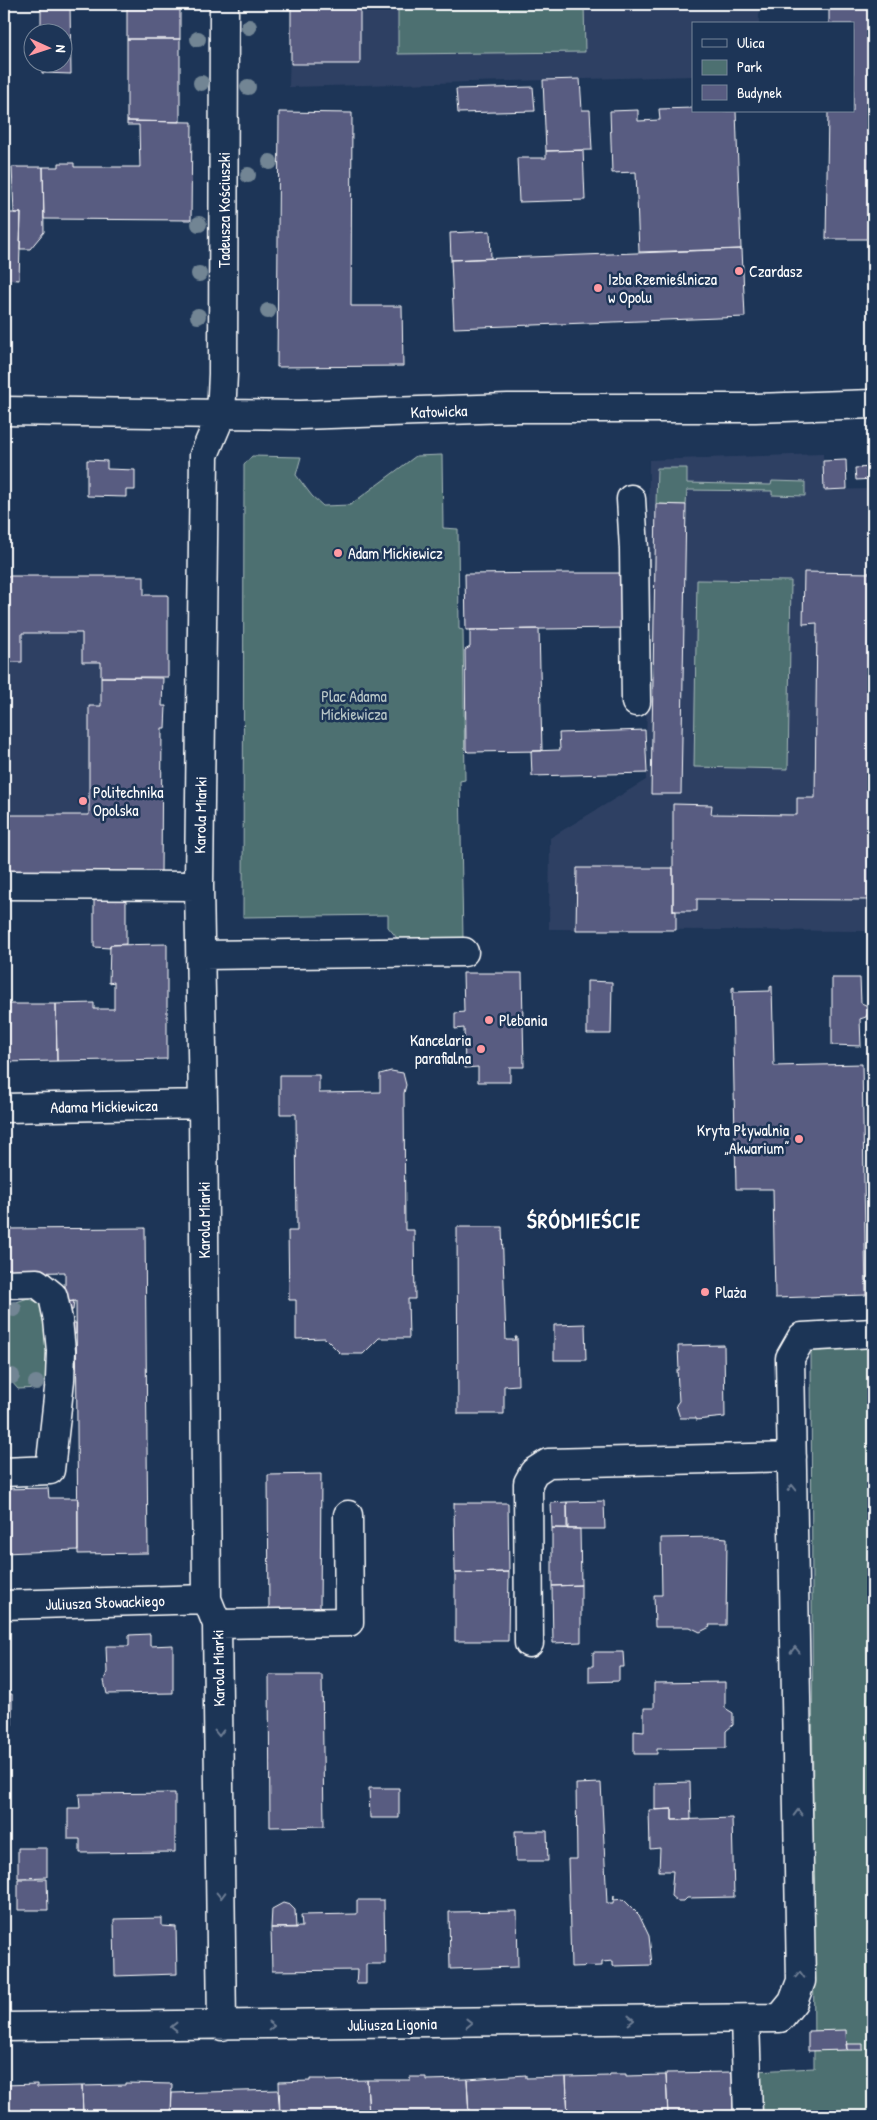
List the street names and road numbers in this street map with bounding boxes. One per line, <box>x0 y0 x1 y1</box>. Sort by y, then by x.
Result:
street label: Tadeusza Kościuszki <box>213 152 235 268</box>
street label: Katowicka <box>410 399 468 423</box>
street label: Karola Miarki <box>188 776 212 854</box>
street label: Adama Mickiewicza <box>50 1094 158 1118</box>
street label: Karola Miarki <box>193 1181 215 1259</box>
street label: Juliusza Słowackiego <box>45 1589 166 1615</box>
street label: Karola Miarki <box>206 1629 230 1707</box>
street label: Juliusza Ligonia <box>347 2012 437 2036</box>

